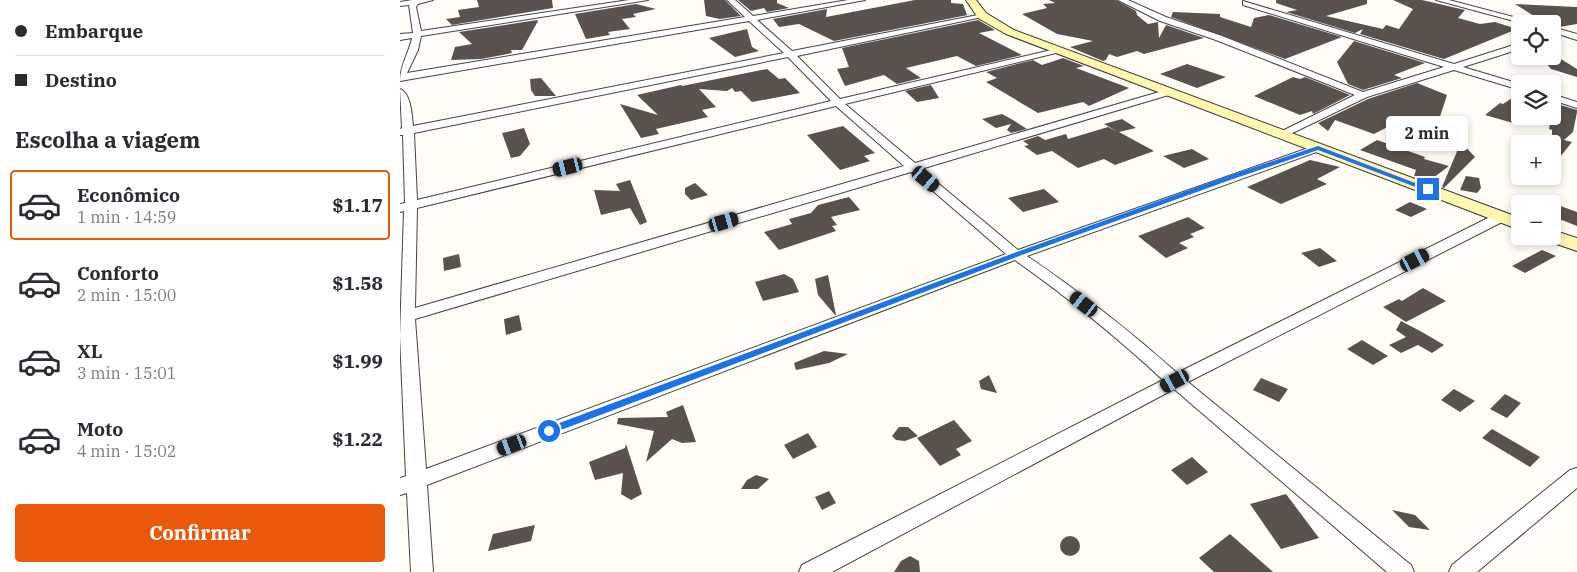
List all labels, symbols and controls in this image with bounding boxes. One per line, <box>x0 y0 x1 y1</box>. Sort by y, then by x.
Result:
map controls <box>1511 15 1561 245</box>
button: locate <box>1511 15 1561 65</box>
text: Embarque <box>45 19 143 43</box>
text: Destino <box>45 68 117 92</box>
button: layers <box>1511 75 1561 125</box>
callout: 2 min <box>1387 116 1469 152</box>
text: 2 min <box>1405 123 1449 143</box>
text: Escolha a viagem <box>15 125 200 154</box>
button: + <box>1511 135 1561 185</box>
car <box>551 156 584 178</box>
car <box>909 164 942 194</box>
route end <box>1417 178 1439 200</box>
icon: car <box>17 183 62 228</box>
text: Econômico <box>77 183 180 207</box>
text: $1.17 <box>332 193 383 217</box>
button: − <box>1511 195 1561 245</box>
text: 1 min · 14:59 <box>77 207 176 227</box>
car <box>707 211 740 233</box>
car <box>1398 247 1431 273</box>
icon: car <box>17 261 62 306</box>
text: Conforto <box>77 261 159 285</box>
text: $1.58 <box>332 271 383 295</box>
text: 2 min · 15:00 <box>77 285 176 305</box>
car <box>1067 289 1100 319</box>
icon: car <box>17 339 62 384</box>
text: XL <box>77 339 103 363</box>
text: $1.99 <box>332 349 383 373</box>
text: 3 min · 15:01 <box>77 363 176 383</box>
car <box>1158 367 1191 395</box>
icon: car <box>17 417 62 462</box>
text: Moto <box>77 417 123 441</box>
route start <box>538 420 560 442</box>
text: $1.22 <box>332 427 383 451</box>
car <box>495 433 528 457</box>
text: 4 min · 15:02 <box>77 441 176 461</box>
button: Confirmar <box>15 504 385 562</box>

